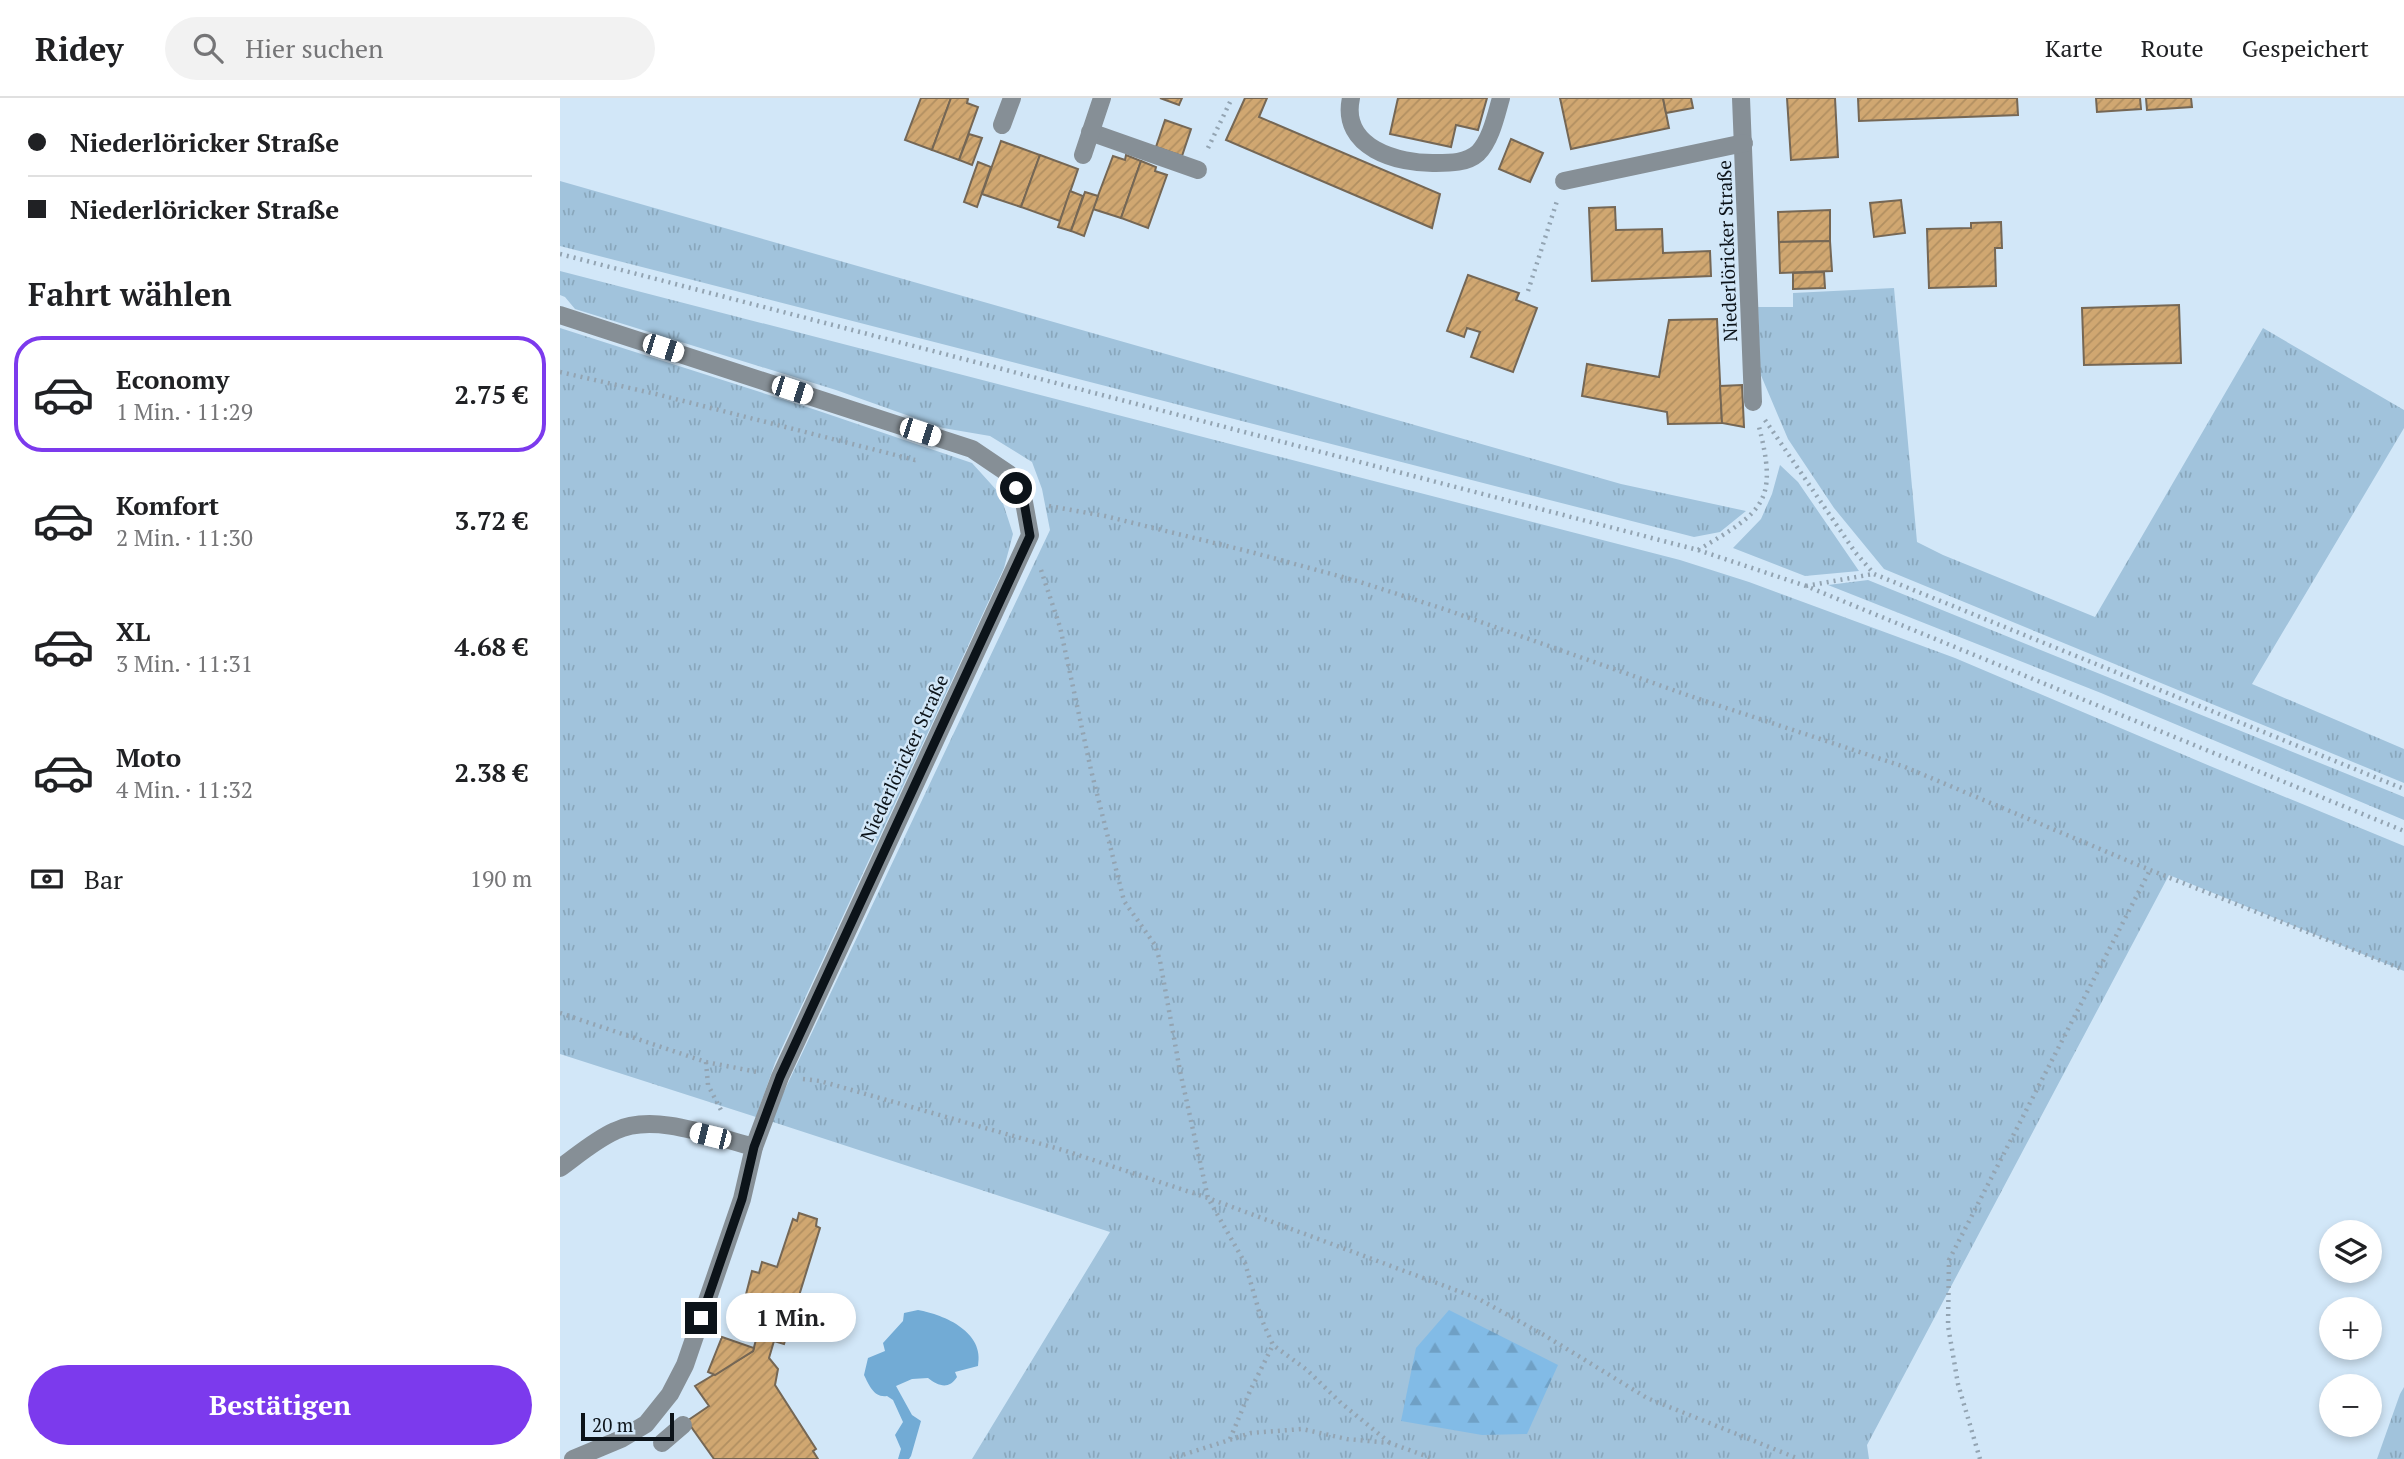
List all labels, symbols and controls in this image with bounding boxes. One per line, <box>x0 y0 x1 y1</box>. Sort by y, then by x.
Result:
search box <box>165 17 655 80</box>
text: Ridey <box>35 27 123 70</box>
icon: search <box>189 29 227 67</box>
text: Hier suchen <box>245 31 384 65</box>
text: Karte <box>2045 32 2103 64</box>
text: Route <box>2141 32 2204 64</box>
text: Gespeichert <box>2242 32 2369 64</box>
text: Niederlöricker Straße <box>70 125 339 159</box>
street label: Niederlöricker Straße <box>1711 160 1742 342</box>
text: Niederlöricker Straße <box>70 192 339 226</box>
text: Fahrt wählen <box>28 273 232 315</box>
car <box>640 332 687 364</box>
text: Economy <box>116 362 229 396</box>
icon: car <box>32 363 95 426</box>
car <box>769 374 816 406</box>
text: 2.75 € <box>455 377 528 411</box>
text: 1 Min. · 11:29 <box>116 396 253 427</box>
car <box>897 416 944 448</box>
route start <box>1000 472 1032 504</box>
text: Komfort <box>116 488 219 522</box>
icon: car <box>32 489 95 552</box>
text: 3.72 € <box>455 503 528 537</box>
text: 2 Min. · 11:30 <box>116 522 253 553</box>
text: XL <box>116 614 150 648</box>
icon: car <box>32 615 95 678</box>
text: 4.68 € <box>455 629 528 663</box>
text: 3 Min. · 11:31 <box>116 648 253 679</box>
street label: Niederlöricker Straße <box>854 670 953 845</box>
text: Moto <box>116 740 181 774</box>
icon: car <box>32 741 95 804</box>
text: 2.38 € <box>455 755 528 789</box>
text: 4 Min. · 11:32 <box>116 774 253 805</box>
icon: cash <box>28 860 66 898</box>
text: Bar <box>84 862 123 896</box>
text: 190 m <box>470 863 532 894</box>
car <box>688 1121 733 1151</box>
map controls <box>2319 1220 2382 1437</box>
button: layers <box>2319 1220 2382 1283</box>
callout: 1 Min. <box>726 1294 855 1342</box>
button: + <box>2319 1297 2382 1360</box>
route end <box>685 1302 717 1334</box>
text: 1 Min. <box>756 1302 826 1333</box>
button: Bestätigen <box>28 1365 532 1445</box>
button: − <box>2319 1374 2382 1437</box>
scale bar <box>581 1410 674 1442</box>
text: 20 m <box>592 1412 633 1437</box>

